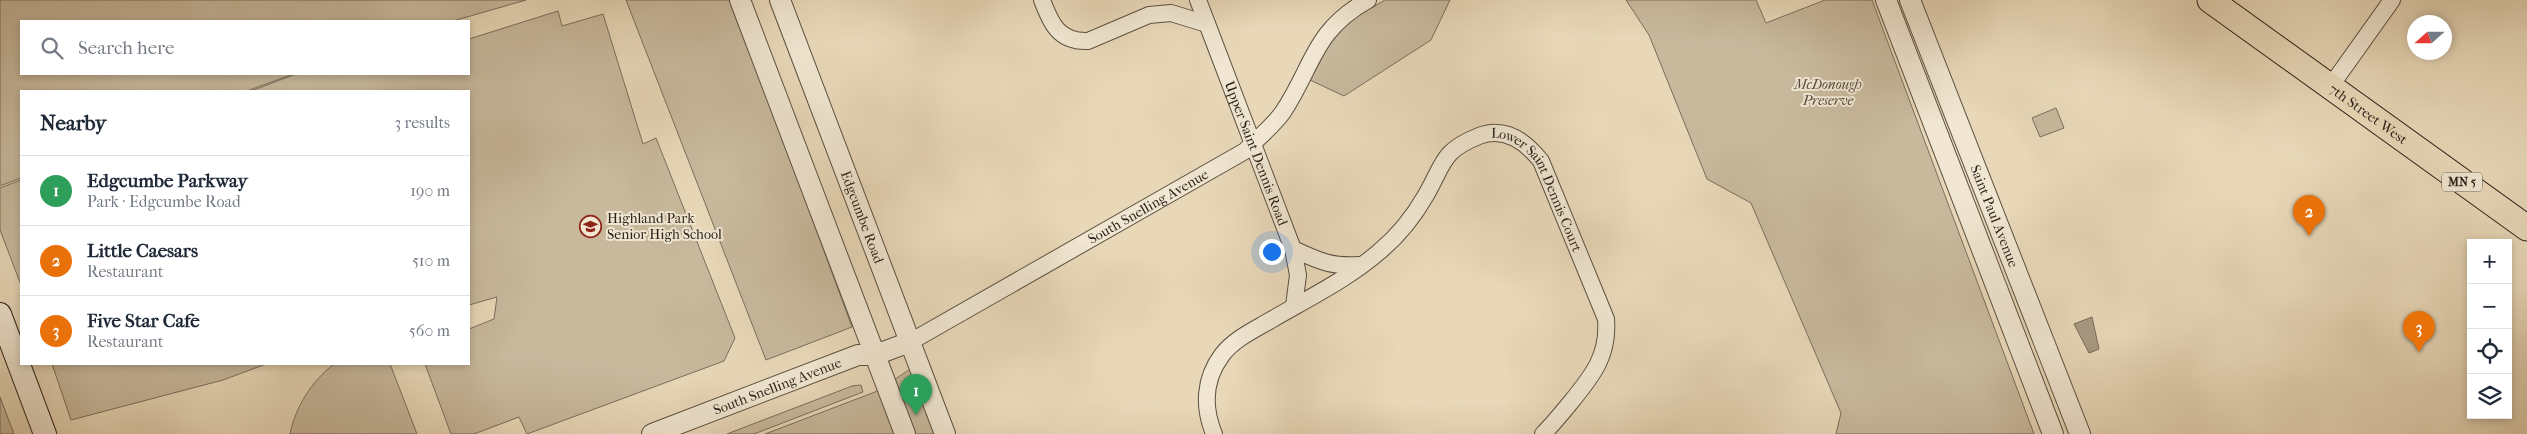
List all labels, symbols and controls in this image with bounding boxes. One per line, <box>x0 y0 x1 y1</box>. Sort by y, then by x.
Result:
north arrow <box>2407 15 2452 60</box>
search box <box>20 20 470 75</box>
icon: search <box>38 34 66 62</box>
text: Search here <box>78 37 174 59</box>
park label: McDonough Preserve <box>1793 76 1862 109</box>
street label: Upper Saint Dennis Road <box>1221 79 1292 228</box>
street label: 7th Street West <box>2326 80 2411 148</box>
text: Nearby <box>40 111 106 135</box>
text: 3 results <box>394 113 450 132</box>
street label: Lower Saint Dennis Court <box>1491 124 1586 254</box>
street label: Saint Paul Avenue <box>1967 162 2022 270</box>
street label: South Snelling Avenue <box>1085 165 1211 247</box>
street label: Edgcumbe Road <box>837 168 888 266</box>
text: Edgcumbe Parkway <box>87 170 248 192</box>
road number: MN 5 <box>2442 172 2482 192</box>
text: 1 <box>53 181 59 200</box>
text: 190 m <box>410 181 450 200</box>
text: Park · Edgcumbe Road <box>87 192 241 211</box>
pin: 2 <box>2293 195 2325 236</box>
place label: Highland Park Senior High School <box>607 210 722 243</box>
school or university icon: Highland Park Senior High School <box>579 214 603 238</box>
your location <box>1259 239 1285 265</box>
map controls <box>2467 239 2512 419</box>
button: + <box>2467 239 2512 284</box>
text: Little Caesars <box>87 240 198 262</box>
text: 2 <box>52 251 60 270</box>
text: 510 m <box>412 251 450 270</box>
text: Restaurant <box>87 262 163 281</box>
button: − <box>2467 284 2512 329</box>
text: Five Star Cafe <box>87 310 200 332</box>
pin: 3 <box>2403 311 2435 352</box>
text: 3 <box>53 321 59 340</box>
text: 560 m <box>409 321 450 340</box>
button: locate <box>2467 329 2512 374</box>
text: Restaurant <box>87 332 163 351</box>
street label: South Snelling Avenue <box>711 354 844 418</box>
pin: 1 <box>900 374 932 415</box>
button: layers <box>2467 374 2512 419</box>

